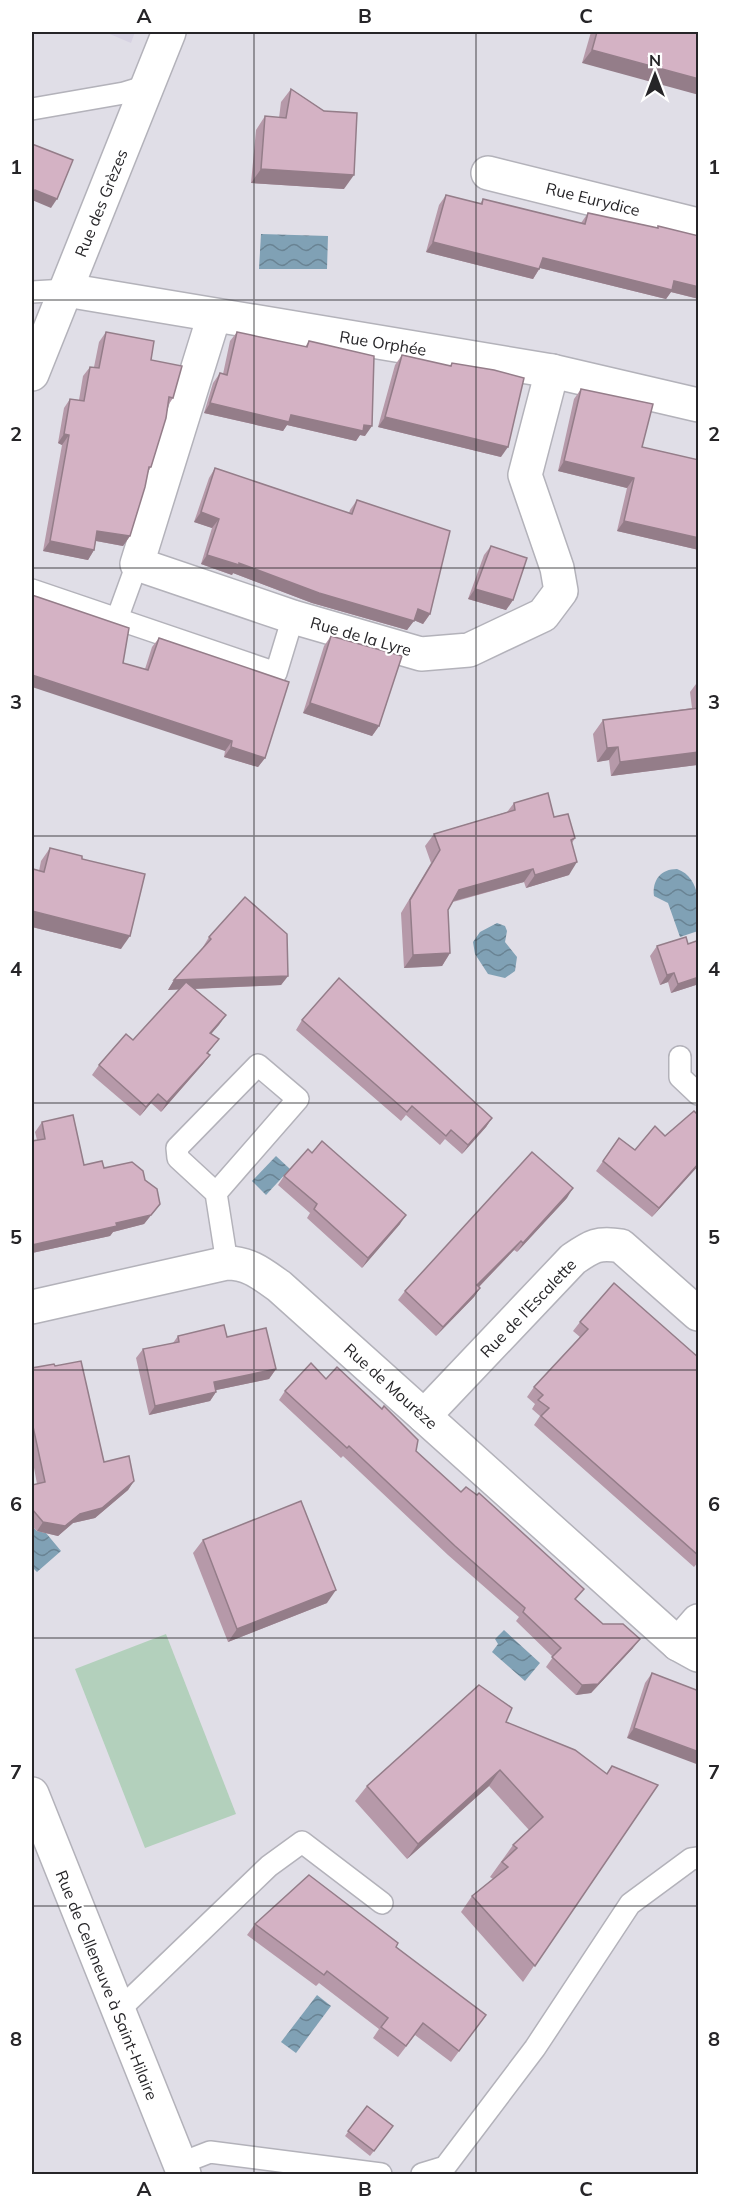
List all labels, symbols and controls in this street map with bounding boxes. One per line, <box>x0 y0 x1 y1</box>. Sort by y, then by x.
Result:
text: A <box>137 3 152 28</box>
text: B <box>358 3 372 28</box>
text: C <box>579 3 593 28</box>
north arrow <box>625 45 685 105</box>
text: N <box>649 50 661 70</box>
street label: Rue des Grèzes <box>70 146 132 260</box>
text: 1 <box>10 154 22 179</box>
text: 1 <box>708 154 720 179</box>
street label: Rue Eurydice <box>544 178 642 220</box>
street label: Rue Orphée <box>338 326 428 360</box>
text: 2 <box>10 421 22 446</box>
text: 2 <box>708 421 720 446</box>
street label: Rue de la Lyre <box>308 612 414 660</box>
text: 3 <box>10 689 22 714</box>
text: 3 <box>708 689 720 714</box>
text: 4 <box>10 956 22 981</box>
text: 4 <box>708 956 720 981</box>
text: 5 <box>10 1224 22 1249</box>
text: 5 <box>708 1224 720 1249</box>
street label: Rue de l'Escalette <box>476 1254 580 1362</box>
street label: Rue de Mourèze <box>340 1339 442 1433</box>
text: 6 <box>10 1491 22 1516</box>
text: 6 <box>708 1491 720 1516</box>
text: 7 <box>10 1759 22 1784</box>
text: 7 <box>708 1759 720 1784</box>
street label: Rue de Celleneuve à Saint-Hilaire <box>52 1867 162 2103</box>
text: 8 <box>10 2026 22 2051</box>
text: 8 <box>708 2026 720 2051</box>
text: A <box>137 2176 152 2201</box>
text: B <box>358 2176 372 2201</box>
text: C <box>579 2176 593 2201</box>

